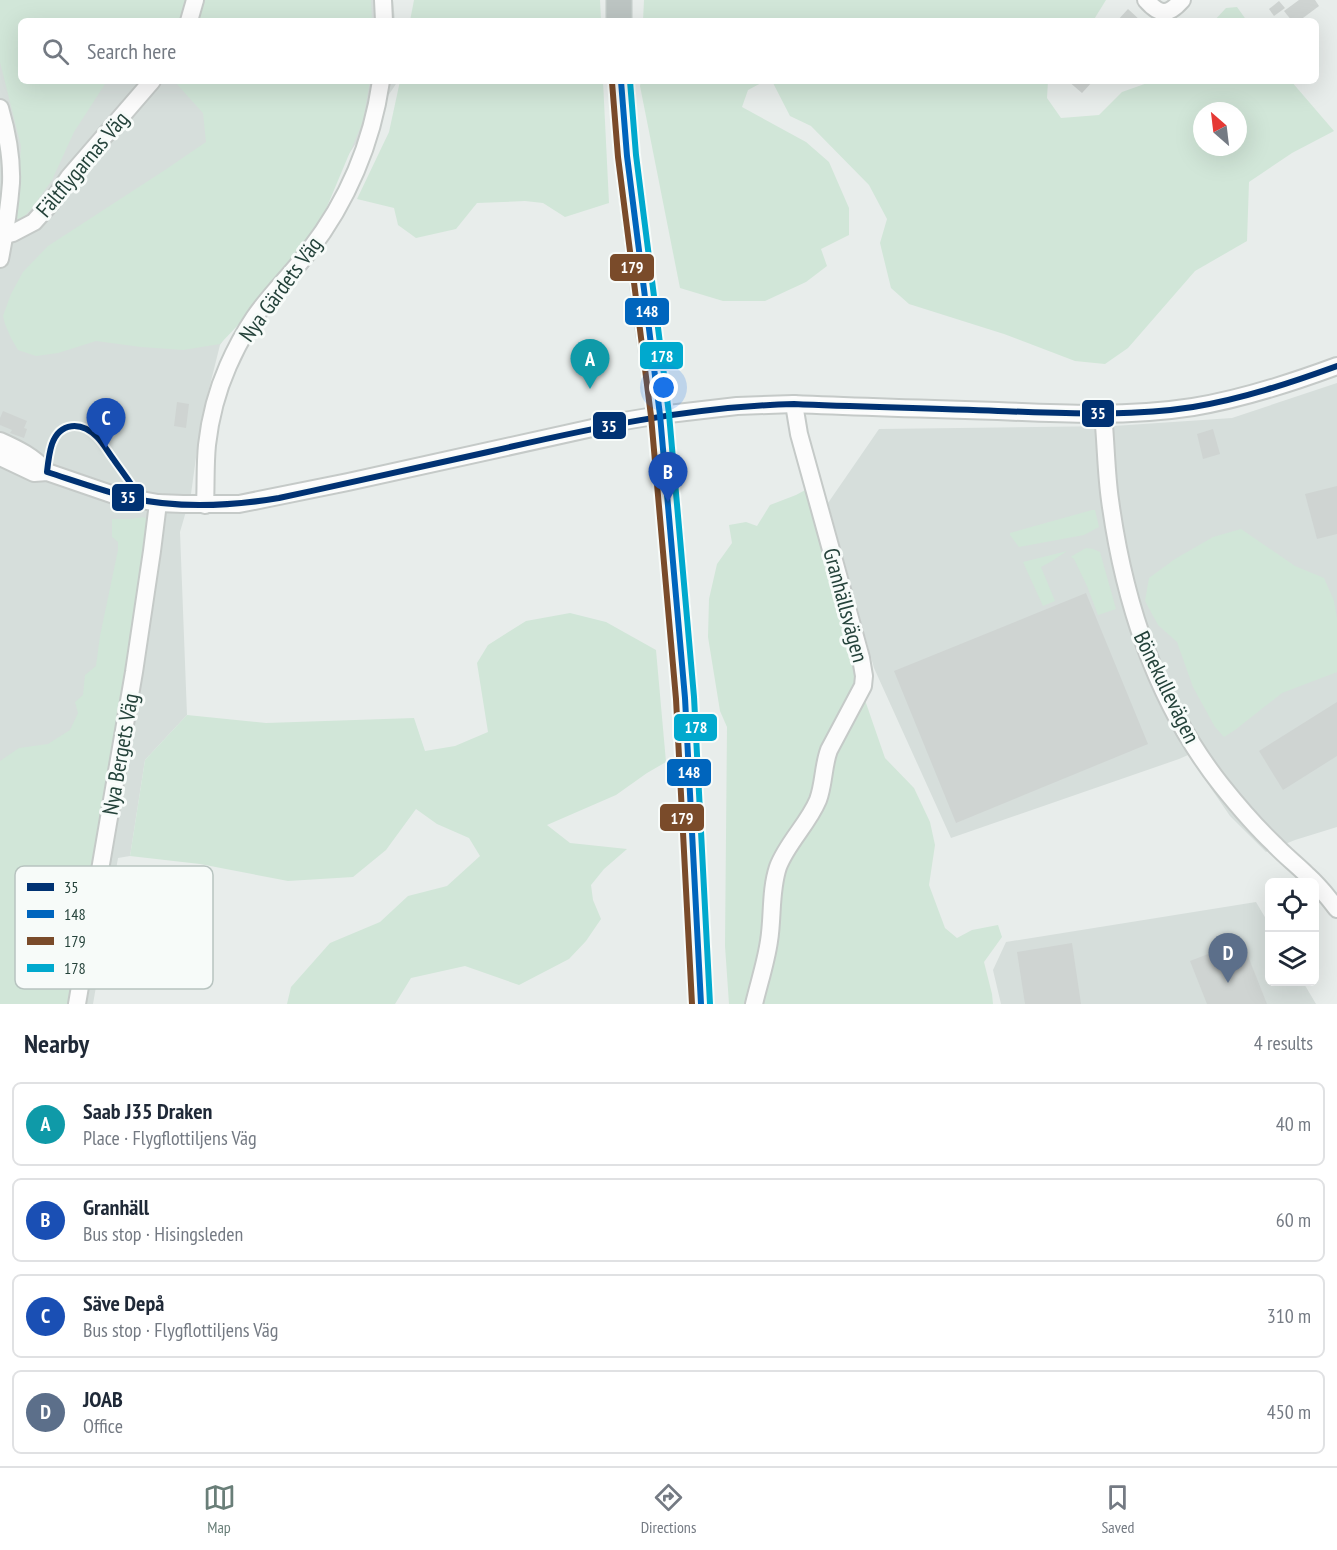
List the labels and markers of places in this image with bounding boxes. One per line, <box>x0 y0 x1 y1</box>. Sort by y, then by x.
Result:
pin: A <box>570 340 610 389</box>
pin: C <box>86 398 126 448</box>
pin: B <box>648 452 688 502</box>
pin: D <box>1208 934 1248 983</box>

